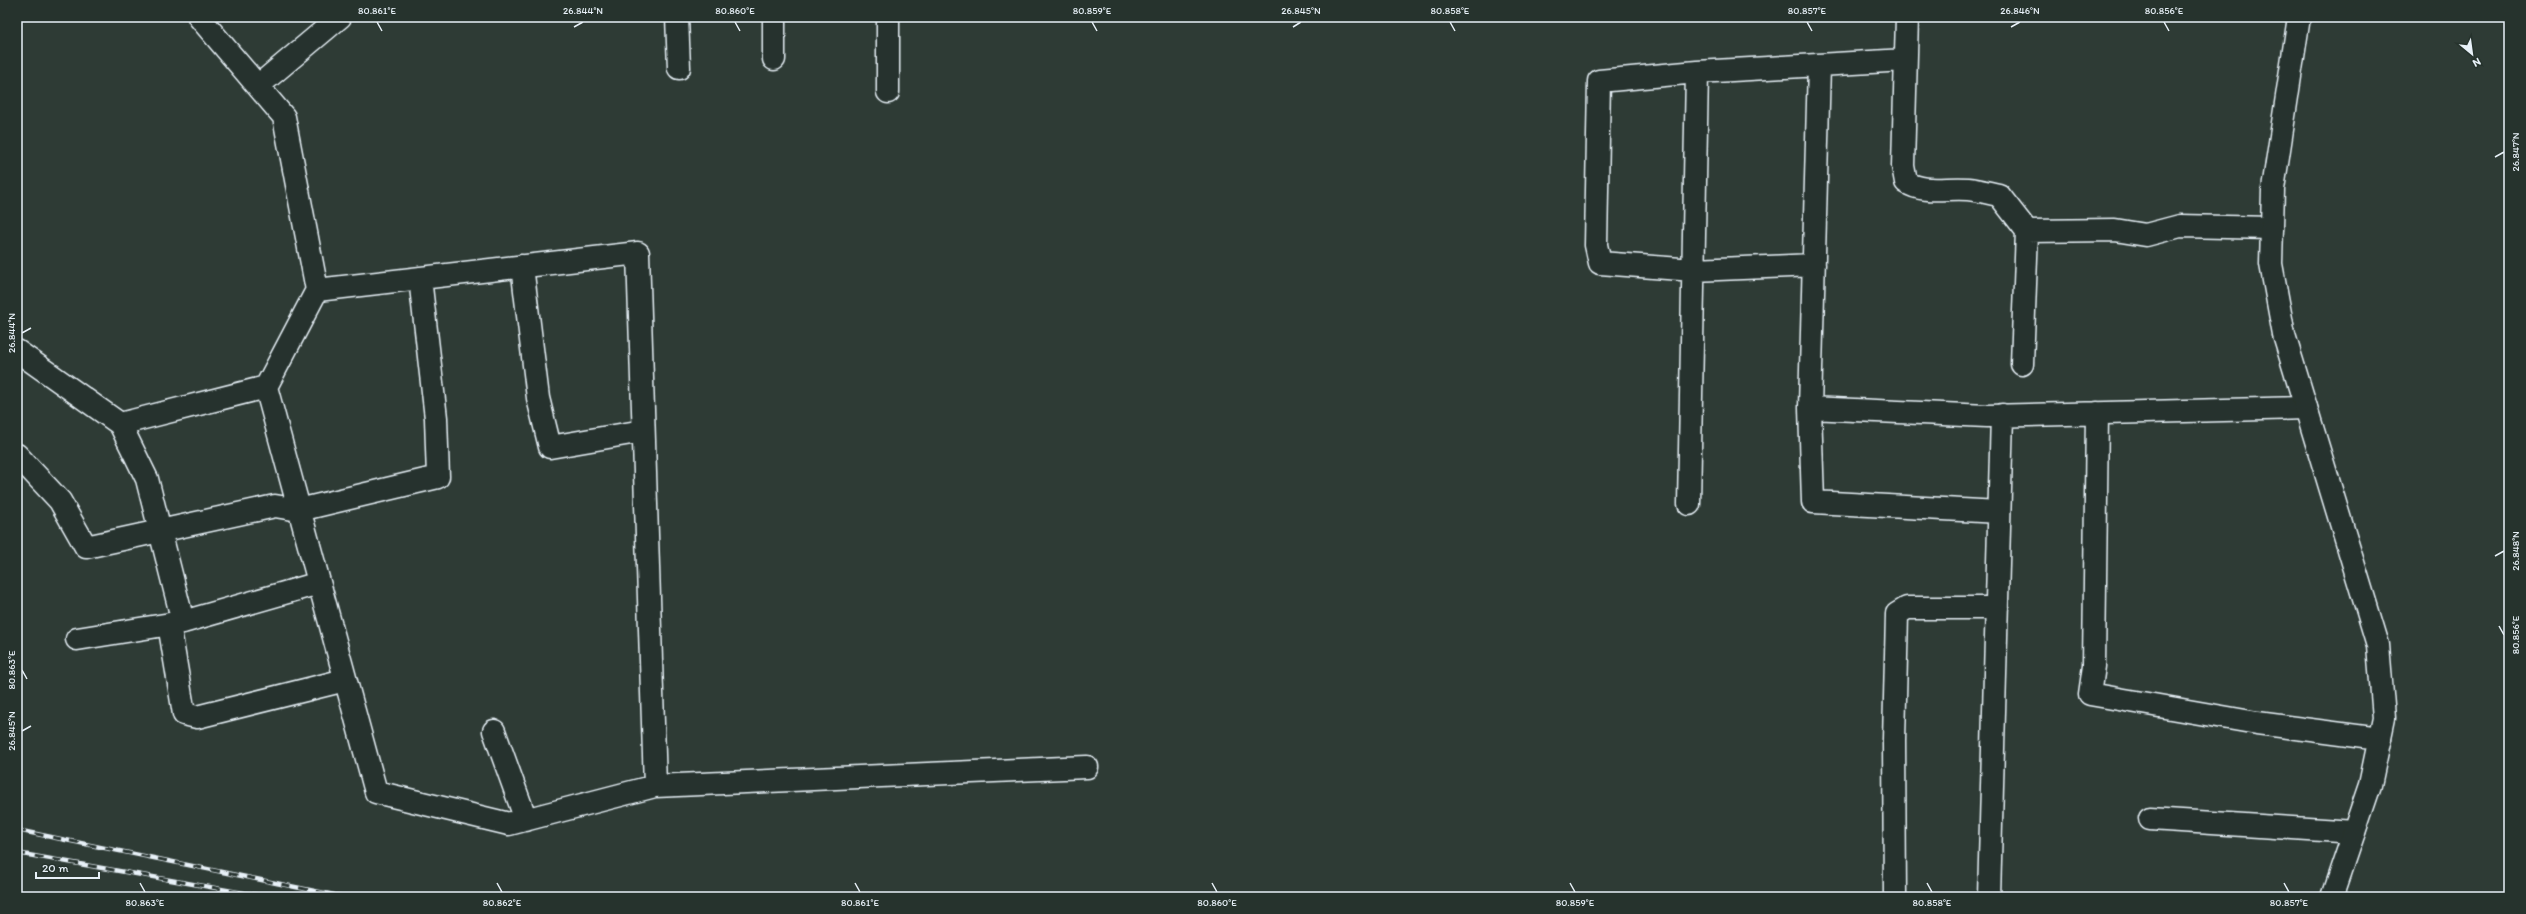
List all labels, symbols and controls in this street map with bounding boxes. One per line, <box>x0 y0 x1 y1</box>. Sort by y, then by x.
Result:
text: 80.861°E <box>358 4 396 17</box>
text: 26.844°N <box>563 4 603 17</box>
text: 80.860°E <box>715 4 755 17</box>
text: 80.859°E <box>1073 4 1112 17</box>
text: 26.845°N <box>1281 4 1321 17</box>
text: 80.858°E <box>1431 4 1470 17</box>
text: 80.857°E <box>1788 4 1827 17</box>
text: 26.846°N <box>2000 4 2040 17</box>
text: 80.856°E <box>2145 4 2184 17</box>
north arrow <box>2452 34 2492 74</box>
text: N <box>2470 55 2483 70</box>
text: 26.847°N <box>2509 132 2522 172</box>
text: 26.844°N <box>5 313 18 353</box>
text: 26.848°N <box>2509 531 2522 571</box>
text: 80.856°E <box>2509 615 2522 654</box>
text: 80.863°E <box>5 650 18 689</box>
text: 26.845°N <box>5 711 18 751</box>
scale bar <box>36 854 99 880</box>
text: 20 m <box>42 861 69 875</box>
text: 80.863°E <box>126 896 165 909</box>
text: 80.862°E <box>483 896 522 909</box>
text: 80.861°E <box>841 896 879 909</box>
text: 80.860°E <box>1197 896 1237 909</box>
text: 80.859°E <box>1556 896 1595 909</box>
text: 80.858°E <box>1913 896 1952 909</box>
text: 80.857°E <box>2270 896 2309 909</box>

